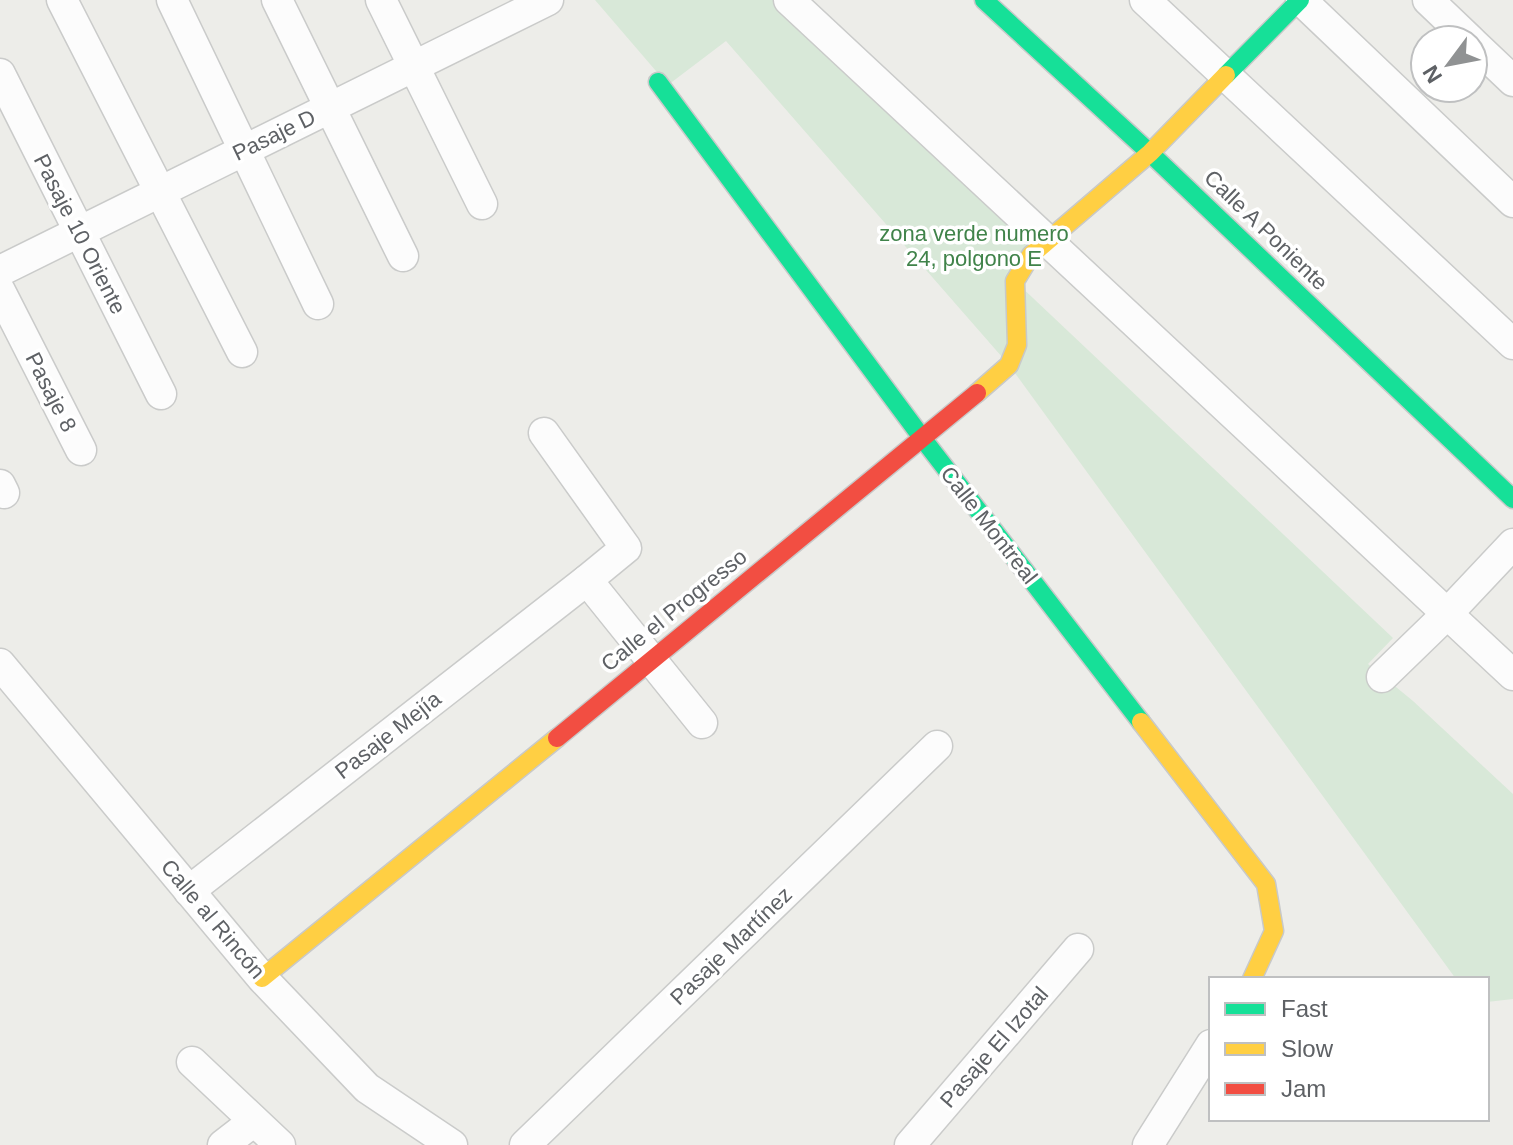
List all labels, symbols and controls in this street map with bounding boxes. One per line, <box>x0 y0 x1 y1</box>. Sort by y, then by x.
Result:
north arrow <box>1409 24 1489 104</box>
text: N <box>1418 61 1447 88</box>
street label: Pasaje D <box>228 104 320 166</box>
street label: Pasaje 10 Oriente <box>29 150 131 318</box>
street label: Calle A Poniente <box>1199 165 1333 295</box>
park label: zona verde numero 24, polgono E <box>879 221 1069 271</box>
street label: Pasaje 8 <box>20 348 82 436</box>
street label: Calle Montreal <box>935 461 1043 589</box>
street label: Calle el Progresso <box>596 544 752 676</box>
street label: Pasaje Mejía <box>330 686 446 784</box>
street label: Calle al Rincón <box>156 854 270 984</box>
street label: Pasaje Martínez <box>665 882 797 1010</box>
legend <box>1209 977 1489 1121</box>
street label: Pasaje El Izotal <box>935 982 1053 1112</box>
text: Fast <box>1281 995 1328 1022</box>
text: Slow <box>1281 1035 1334 1062</box>
text: Jam <box>1281 1075 1326 1102</box>

